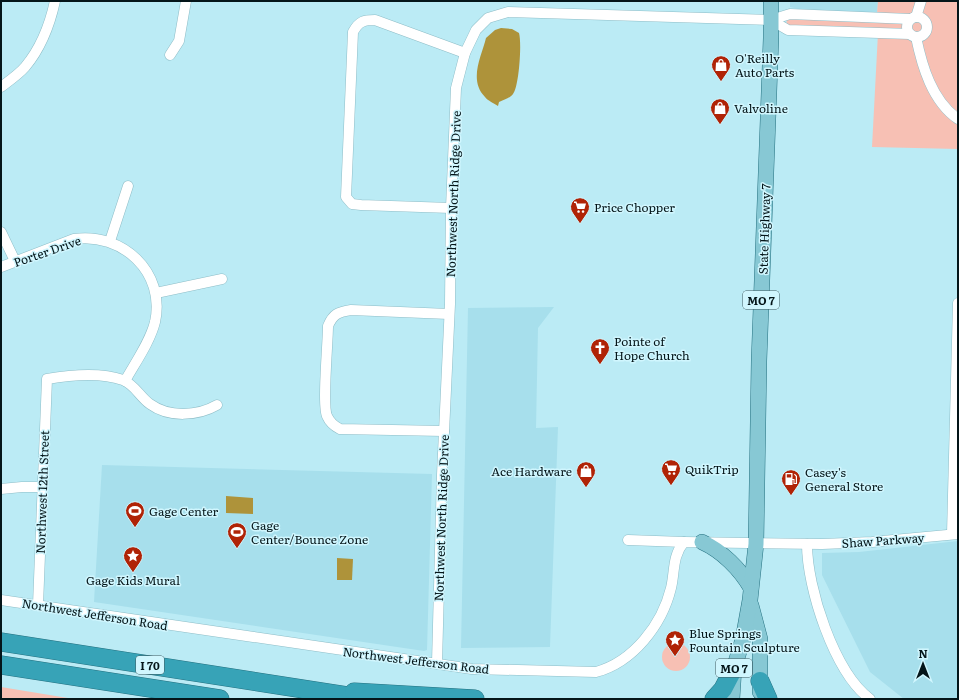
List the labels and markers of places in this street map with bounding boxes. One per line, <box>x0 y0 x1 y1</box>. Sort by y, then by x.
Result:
place label: O'Reilly Auto Parts <box>735 49 795 81</box>
shop icon: O'Reilly Auto Parts <box>710 54 732 82</box>
shop icon: Valvoline <box>709 97 731 125</box>
place label: Valvoline <box>734 99 788 117</box>
supermarket icon: Price Chopper <box>569 196 591 224</box>
place label: Price Chopper <box>594 198 675 216</box>
place label: Pointe of Hope Church <box>614 332 690 364</box>
church icon: Pointe of Hope Church <box>589 337 611 365</box>
supermarket icon: QuikTrip <box>660 458 682 486</box>
shop icon: Ace Hardware <box>575 460 597 488</box>
place label: QuikTrip <box>685 460 739 478</box>
place label: Ace Hardware <box>491 462 572 480</box>
place label: Casey's General Store <box>805 463 883 495</box>
fuel station icon: Casey's General Store <box>780 468 802 496</box>
sports icon: Gage Center <box>124 500 146 528</box>
place label: Gage Center <box>149 502 219 520</box>
place label: Gage Center/Bounce Zone <box>251 516 368 548</box>
sports icon: Gage Center/Bounce Zone <box>226 521 248 549</box>
place icon: Gage Kids Mural <box>122 545 144 573</box>
place label: Gage Kids Mural <box>86 571 180 589</box>
place label: Blue Springs Fountain Sculpture <box>689 624 800 656</box>
place icon: Blue Springs Fountain Sculpture <box>664 629 686 657</box>

